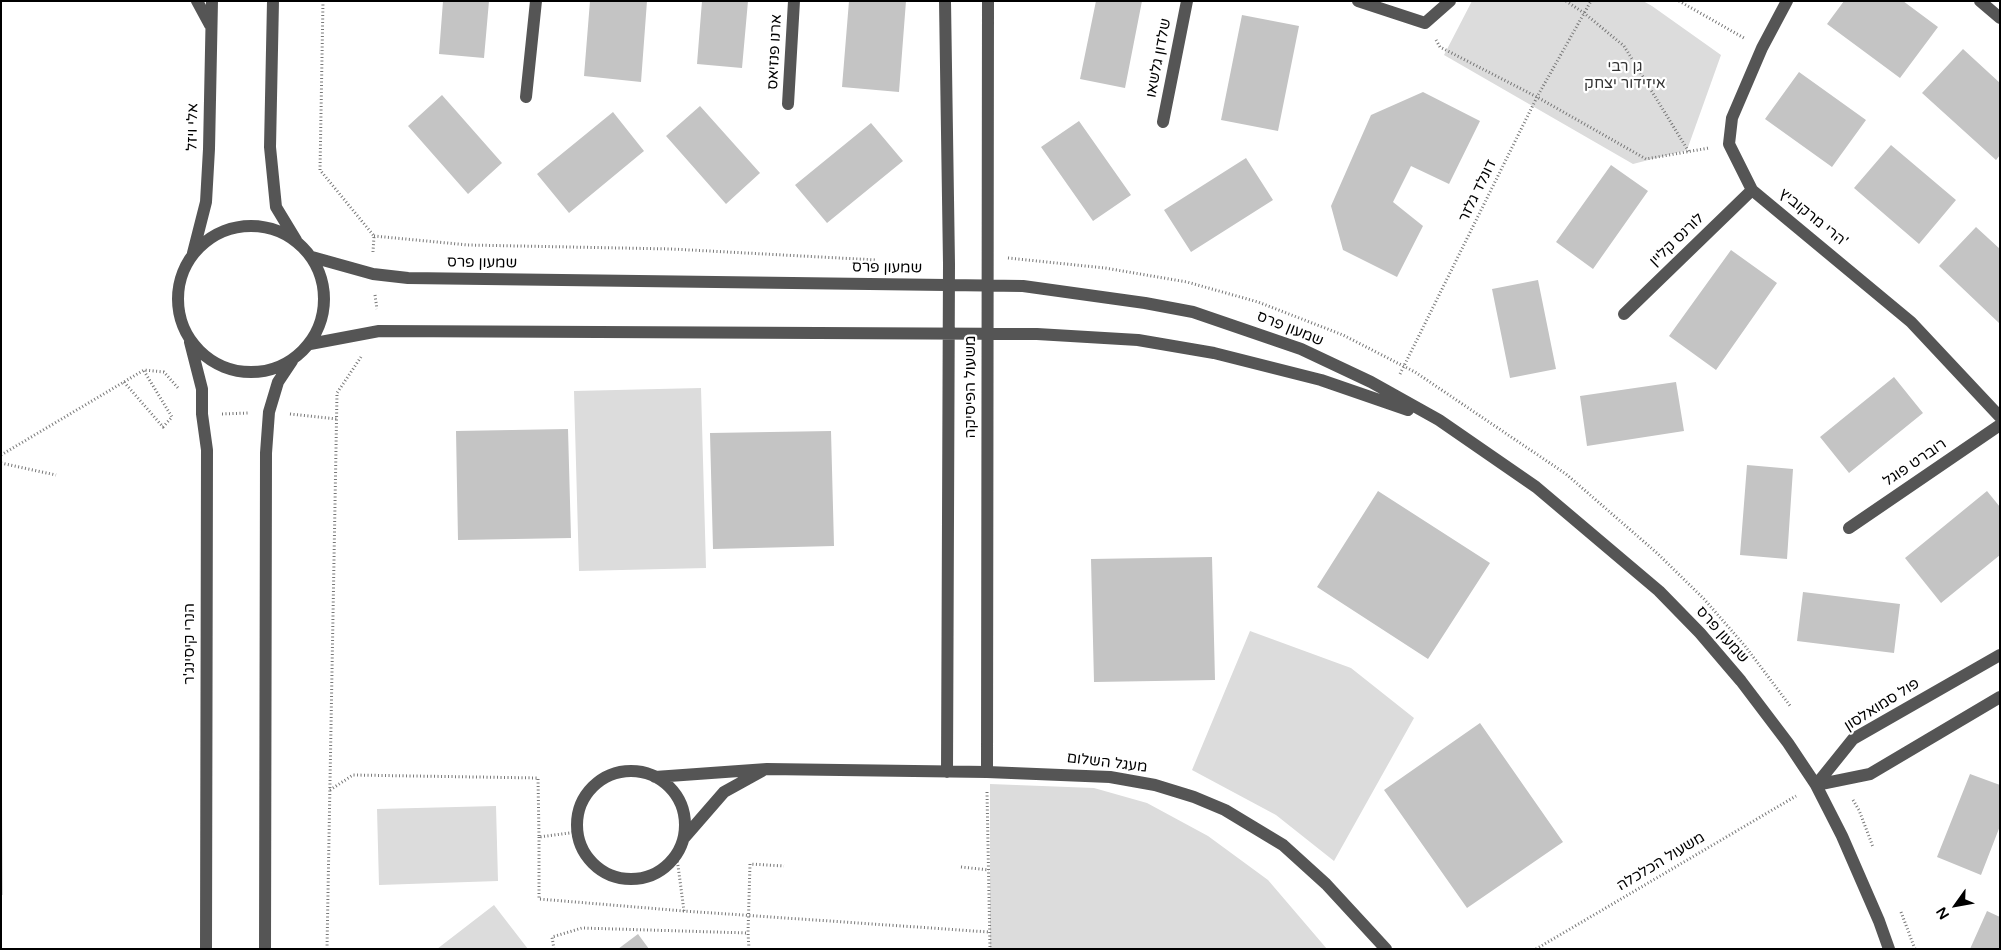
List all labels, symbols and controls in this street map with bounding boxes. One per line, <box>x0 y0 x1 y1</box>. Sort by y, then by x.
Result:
street label: ארנו פנזיאס <box>764 14 786 90</box>
street label: שלדון גלשאו <box>1143 17 1175 99</box>
park label: גן רבי איזידור יצחק <box>1584 58 1666 93</box>
street label: אלי ויזל <box>184 103 202 151</box>
street label: דונלד גלזר <box>1455 157 1501 225</box>
street label: הרי מרקוביץ' <box>1775 185 1851 251</box>
street label: לורנס קליין <box>1646 210 1708 270</box>
street label: שמעון פרס <box>447 253 517 273</box>
street label: שמעון פרס <box>852 258 922 278</box>
street label: שמעון פרס <box>1254 307 1326 351</box>
street label: משעול הפיסיקה <box>962 335 980 439</box>
street label: רוברט פוגל <box>1880 435 1950 491</box>
street label: הנרי קיסינג'ר <box>181 603 199 685</box>
street label: שמעון פרס <box>1692 603 1752 667</box>
street label: פול סמואלסון <box>1841 675 1923 735</box>
street label: מעגל השלום <box>1066 749 1148 777</box>
street label: משעול הכלכלה <box>1614 829 1708 895</box>
north arrow <box>1931 880 1981 930</box>
text: N <box>1933 904 1953 922</box>

